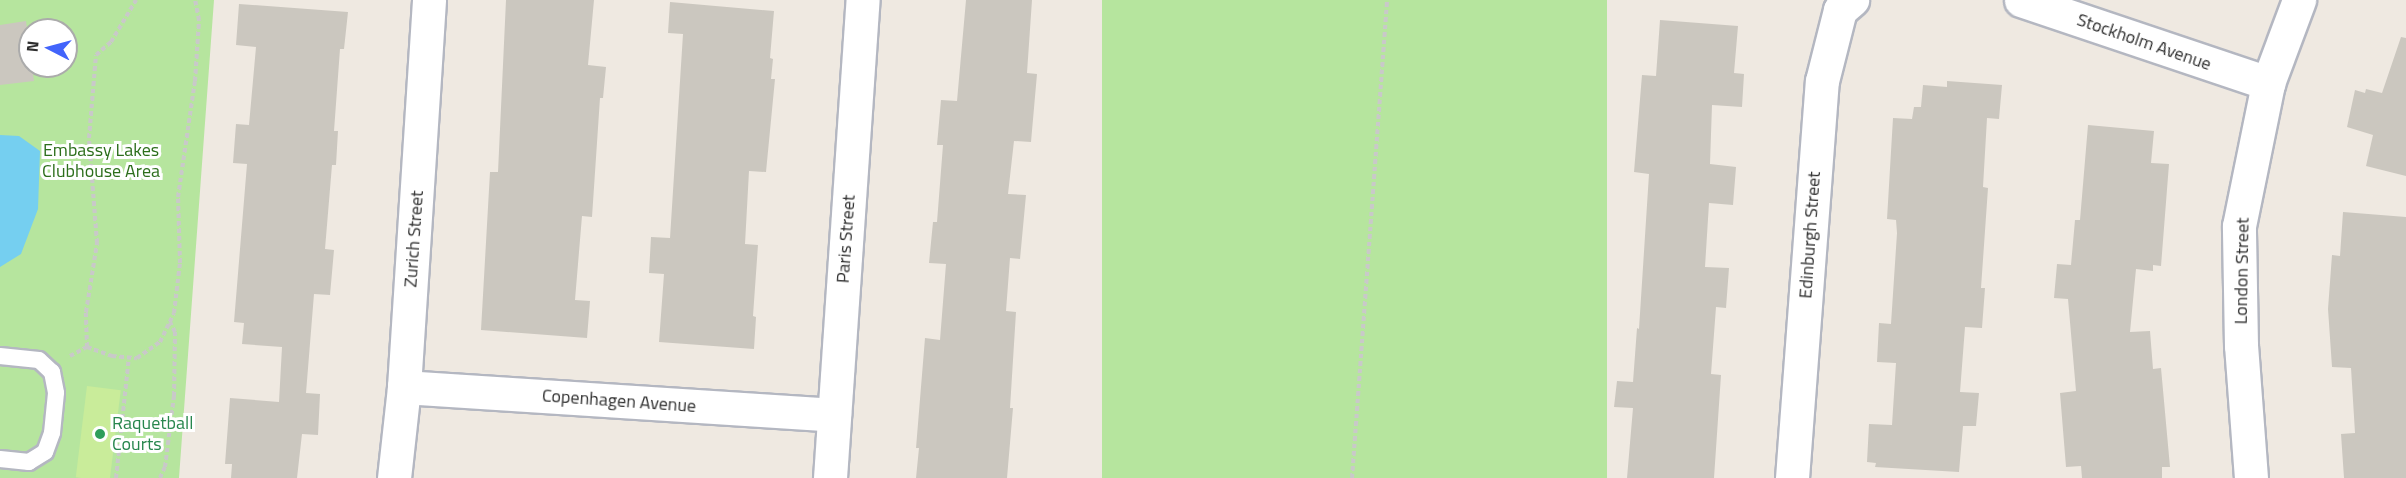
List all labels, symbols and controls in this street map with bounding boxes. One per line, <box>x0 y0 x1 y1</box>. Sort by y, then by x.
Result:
street label: Stockholm Avenue <box>2074 9 2214 75</box>
north arrow <box>18 18 78 78</box>
text: N <box>20 40 45 53</box>
park label: Embassy Lakes Clubhouse Area <box>42 140 160 182</box>
street label: Edinburgh Street <box>1795 171 1825 299</box>
street label: Zurich Street <box>400 190 428 288</box>
street label: Paris Street <box>832 194 860 284</box>
street label: London Street <box>2230 217 2254 325</box>
street label: Copenhagen Avenue <box>541 385 697 417</box>
place label: Raquetball Courts <box>112 413 193 456</box>
marker: Raquetball Courts <box>93 427 107 441</box>

